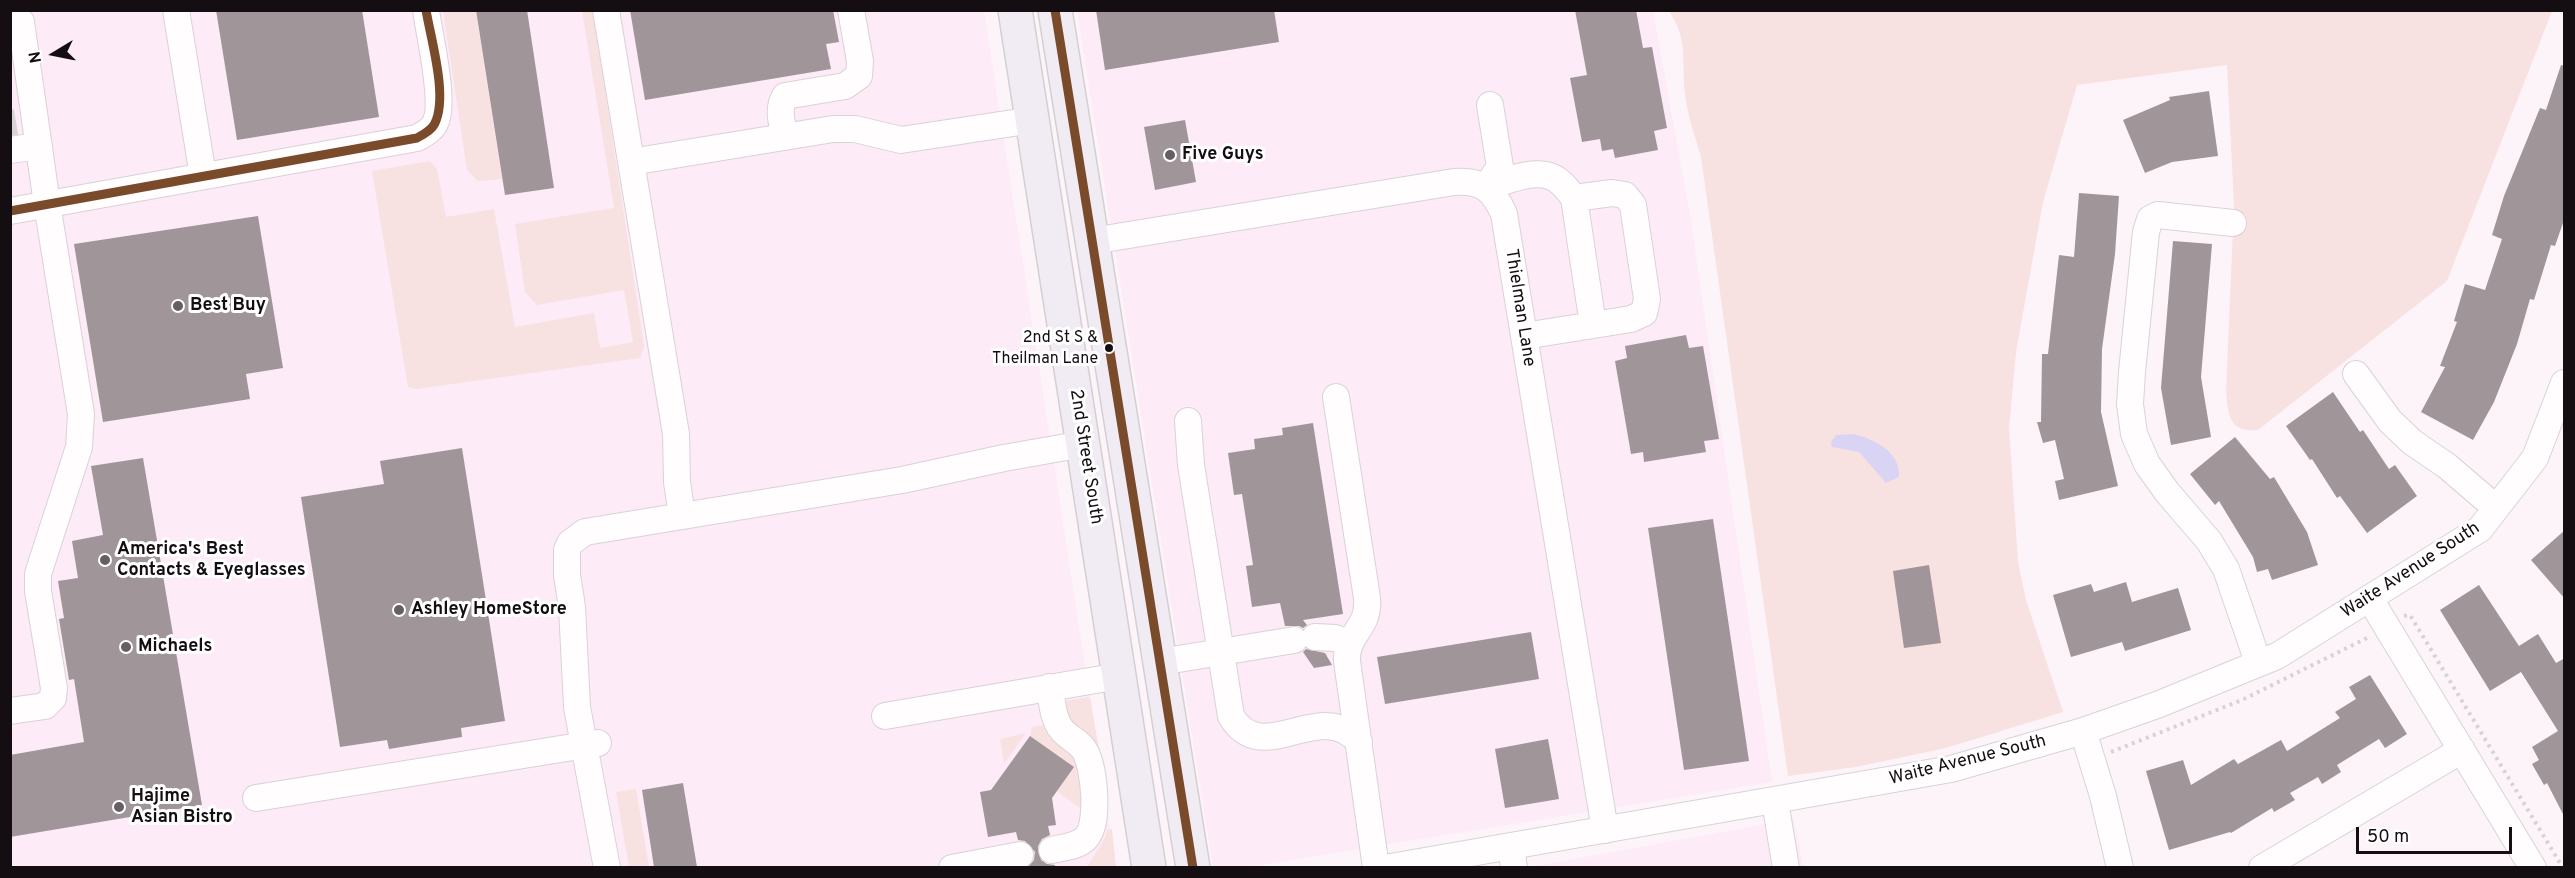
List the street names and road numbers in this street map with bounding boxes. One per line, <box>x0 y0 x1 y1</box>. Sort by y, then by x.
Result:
street label: Thielman Lane <box>1499 248 1539 368</box>
street label: 2nd Street South <box>1064 388 1106 526</box>
street label: Waite Avenue South <box>2338 518 2484 624</box>
street label: Waite Avenue South <box>1887 731 2049 791</box>

